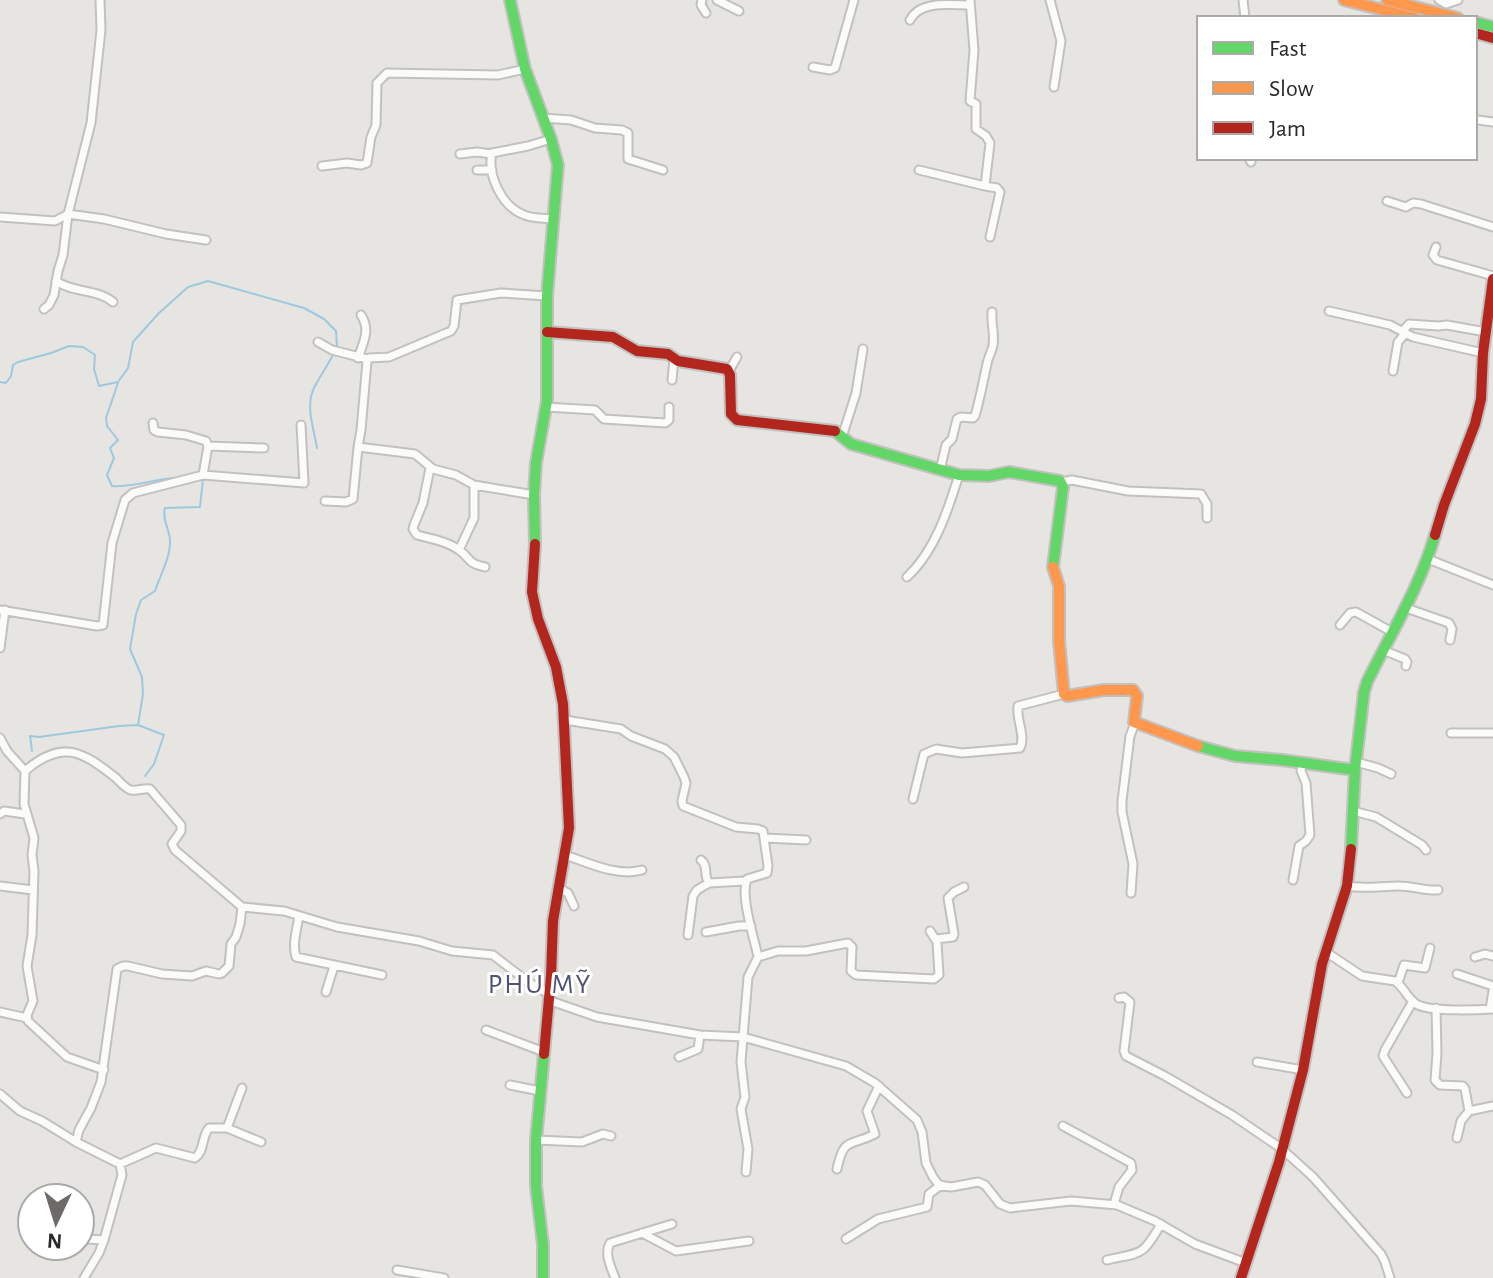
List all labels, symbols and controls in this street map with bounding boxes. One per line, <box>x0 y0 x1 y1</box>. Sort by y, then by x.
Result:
legend <box>1197 16 1477 160</box>
text: Fast <box>1269 37 1307 61</box>
text: Slow <box>1269 77 1314 101</box>
text: Jam <box>1269 117 1306 141</box>
district label: PHÚ MỸ <box>488 968 592 999</box>
north arrow <box>16 1182 96 1262</box>
text: N <box>46 1229 63 1252</box>

